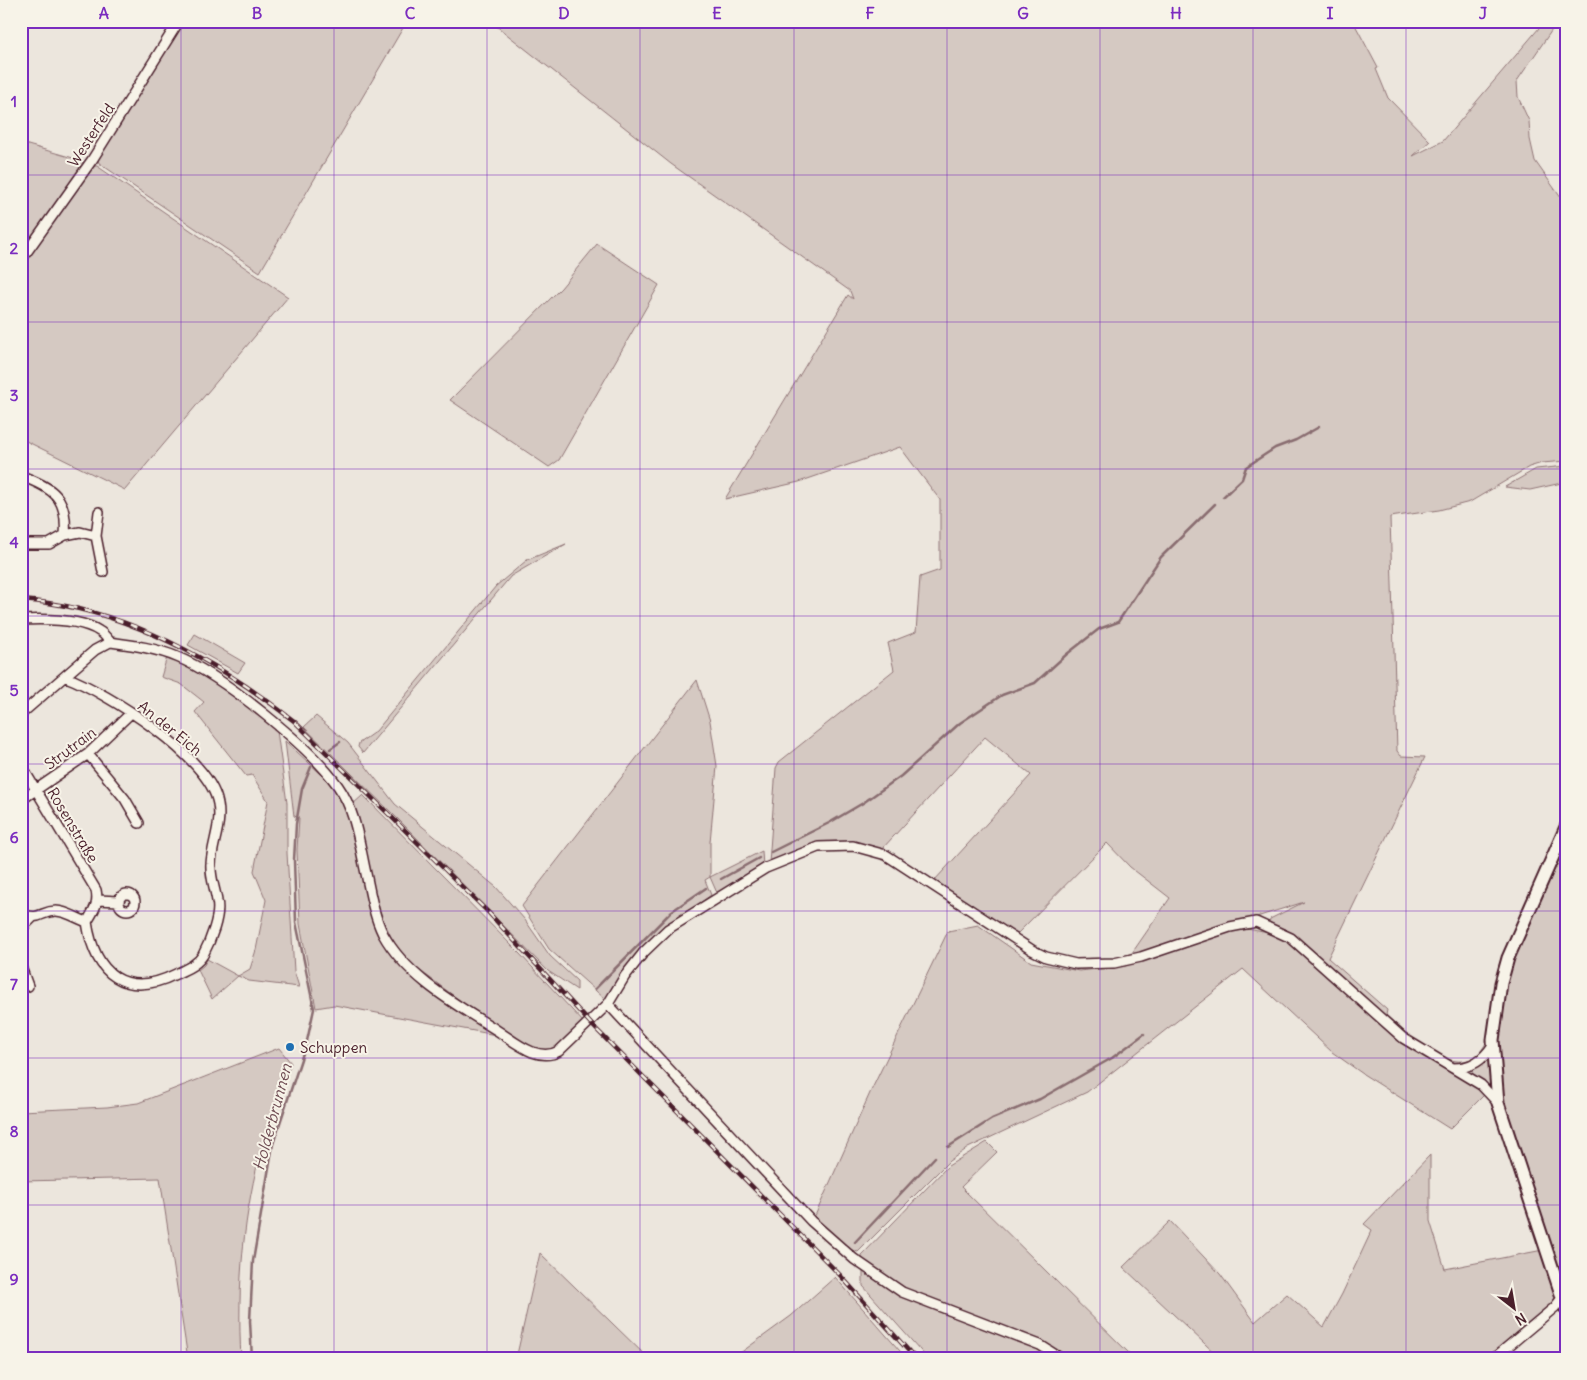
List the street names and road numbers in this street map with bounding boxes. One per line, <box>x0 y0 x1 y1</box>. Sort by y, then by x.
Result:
street label: Westerfeld <box>63 100 119 170</box>
street label: An der Eich <box>134 696 206 760</box>
street label: Strutrain <box>40 722 100 774</box>
street label: Rosenstraße <box>43 784 103 866</box>

